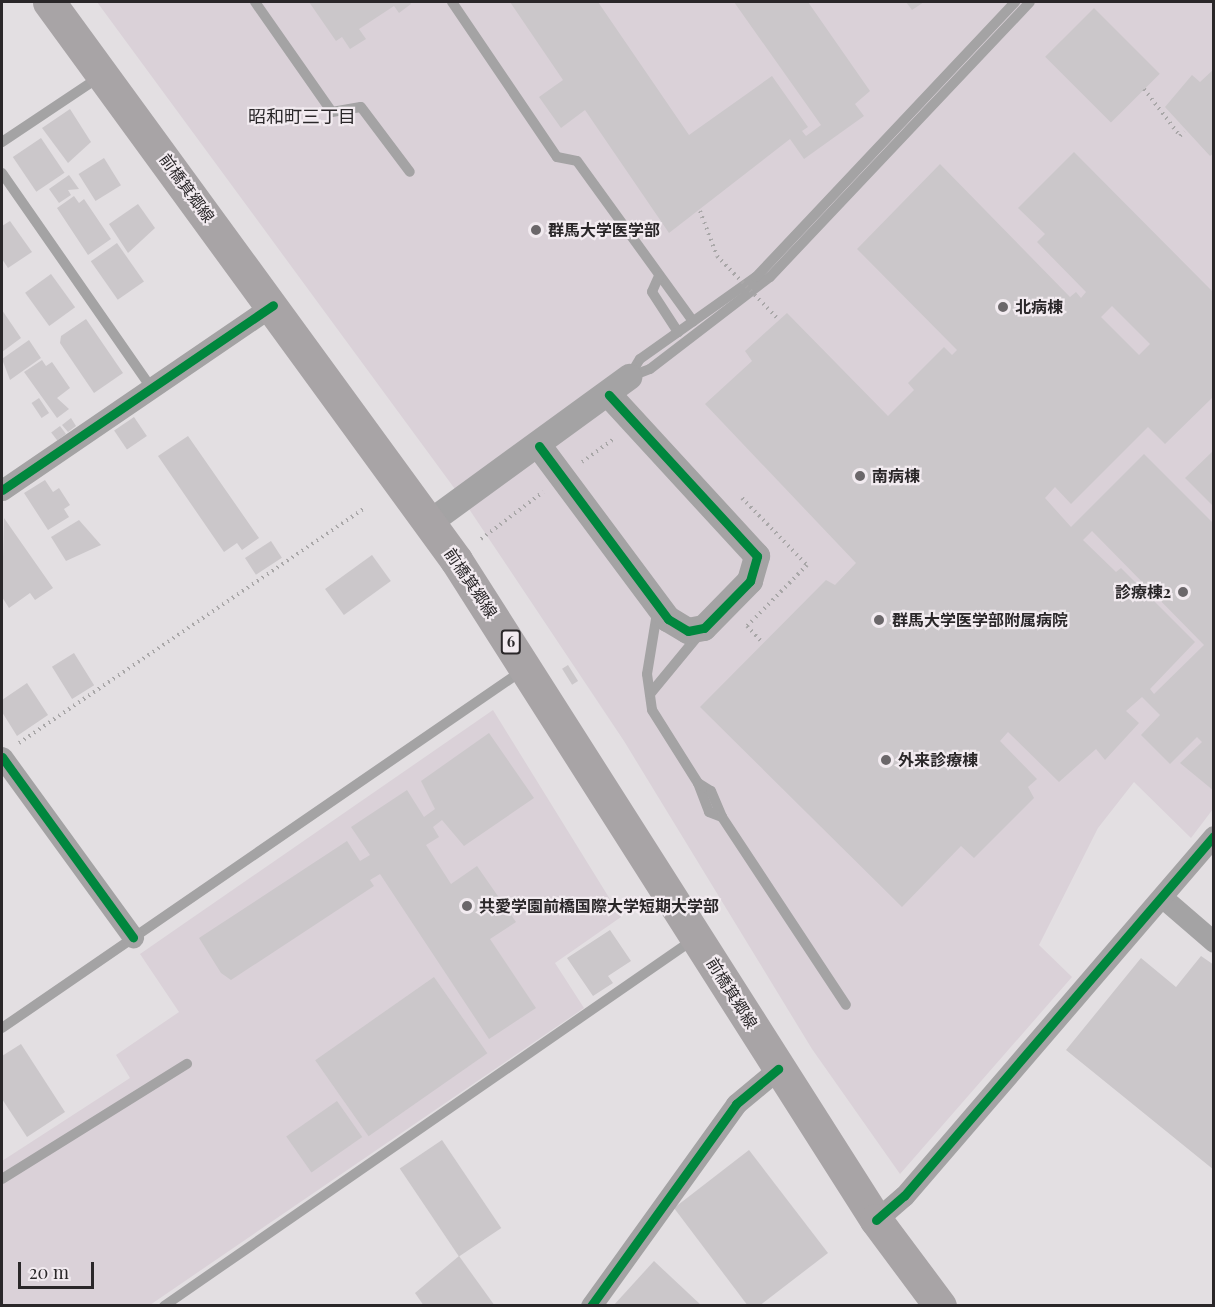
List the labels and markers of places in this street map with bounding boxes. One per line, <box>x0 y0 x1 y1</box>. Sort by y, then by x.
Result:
place label: 群馬大学医学部 <box>548 220 660 240</box>
marker: 群馬大学医学部 <box>529 223 543 237</box>
place label: 北病棟 <box>1015 297 1063 317</box>
marker: 北病棟 <box>996 300 1010 314</box>
place label: 南病棟 <box>872 466 920 486</box>
marker: 南病棟 <box>853 469 867 483</box>
place label: 診療棟2 <box>1115 582 1171 602</box>
marker: 診療棟2 <box>1176 585 1190 599</box>
place label: 群馬大学医学部附属病院 <box>892 610 1068 630</box>
marker: 群馬大学医学部附属病院 <box>870 611 888 629</box>
place label: 外来診療棟 <box>898 750 978 770</box>
marker: 外来診療棟 <box>879 753 893 767</box>
place label: 共愛学園前橋国際大学短期大学部 <box>479 896 719 916</box>
marker: 共愛学園前橋国際大学短期大学部 <box>460 899 474 913</box>

